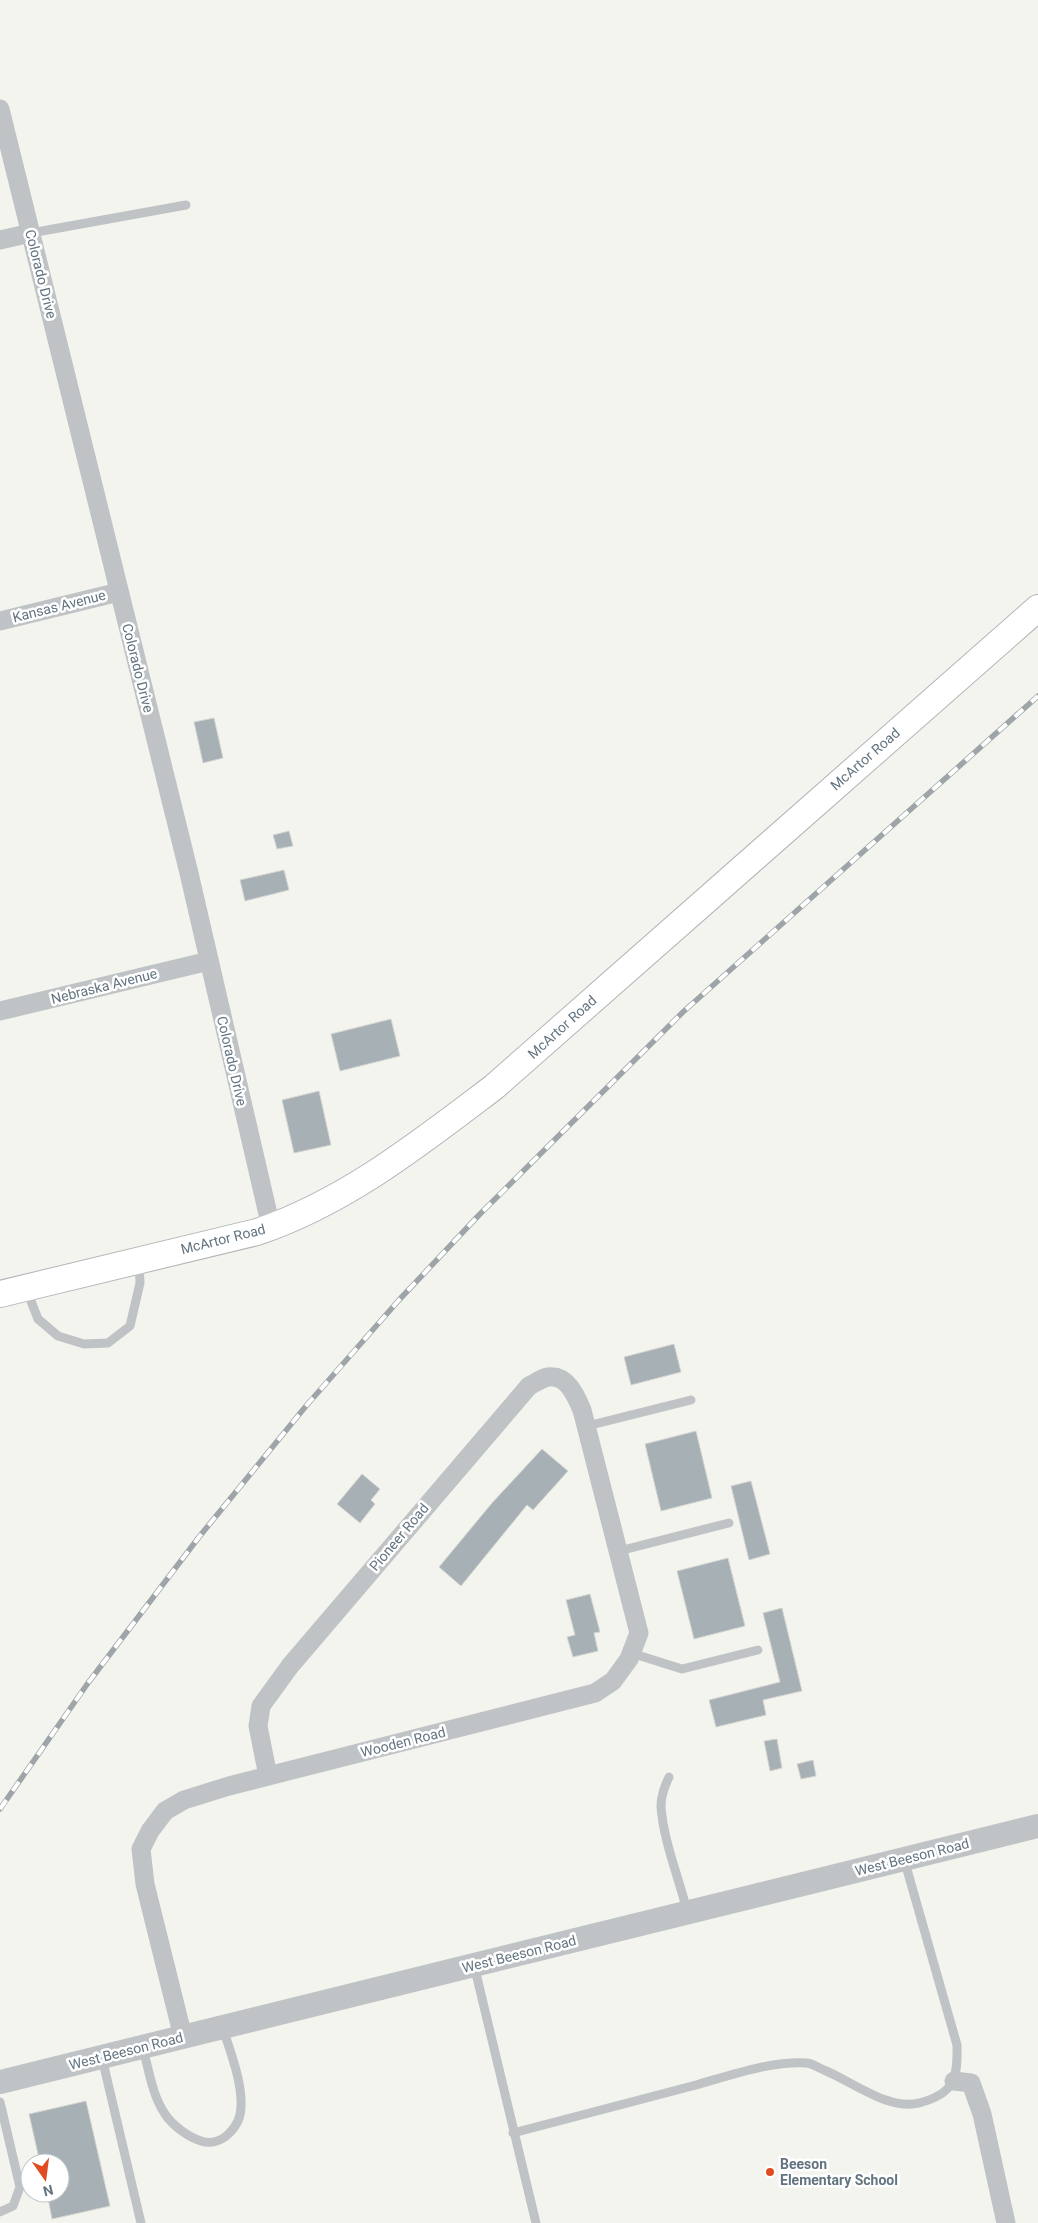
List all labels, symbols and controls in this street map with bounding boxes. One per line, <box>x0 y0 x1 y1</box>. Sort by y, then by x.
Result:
street label: Colorado Drive <box>22 228 60 320</box>
street label: Kansas Avenue <box>11 587 107 625</box>
street label: Colorado Drive <box>119 622 157 714</box>
street label: McArtor Road <box>827 725 903 793</box>
street label: Nebraska Avenue <box>49 965 159 1007</box>
street label: McArtor Road <box>524 992 600 1062</box>
street label: Colorado Drive <box>214 1015 250 1107</box>
street label: McArtor Road <box>179 1221 267 1257</box>
street label: Pioneer Road <box>366 1500 432 1574</box>
street label: Wooden Road <box>359 1724 447 1760</box>
street label: West Beeson Road <box>853 1835 971 1879</box>
street label: West Beeson Road <box>460 1932 578 1976</box>
street label: West Beeson Road <box>67 2029 185 2073</box>
north arrow <box>20 2153 70 2203</box>
place label: Beeson Elementary School <box>780 2156 898 2188</box>
marker: Beeson Elementary School <box>764 2166 776 2178</box>
text: N <box>41 2182 55 2200</box>

